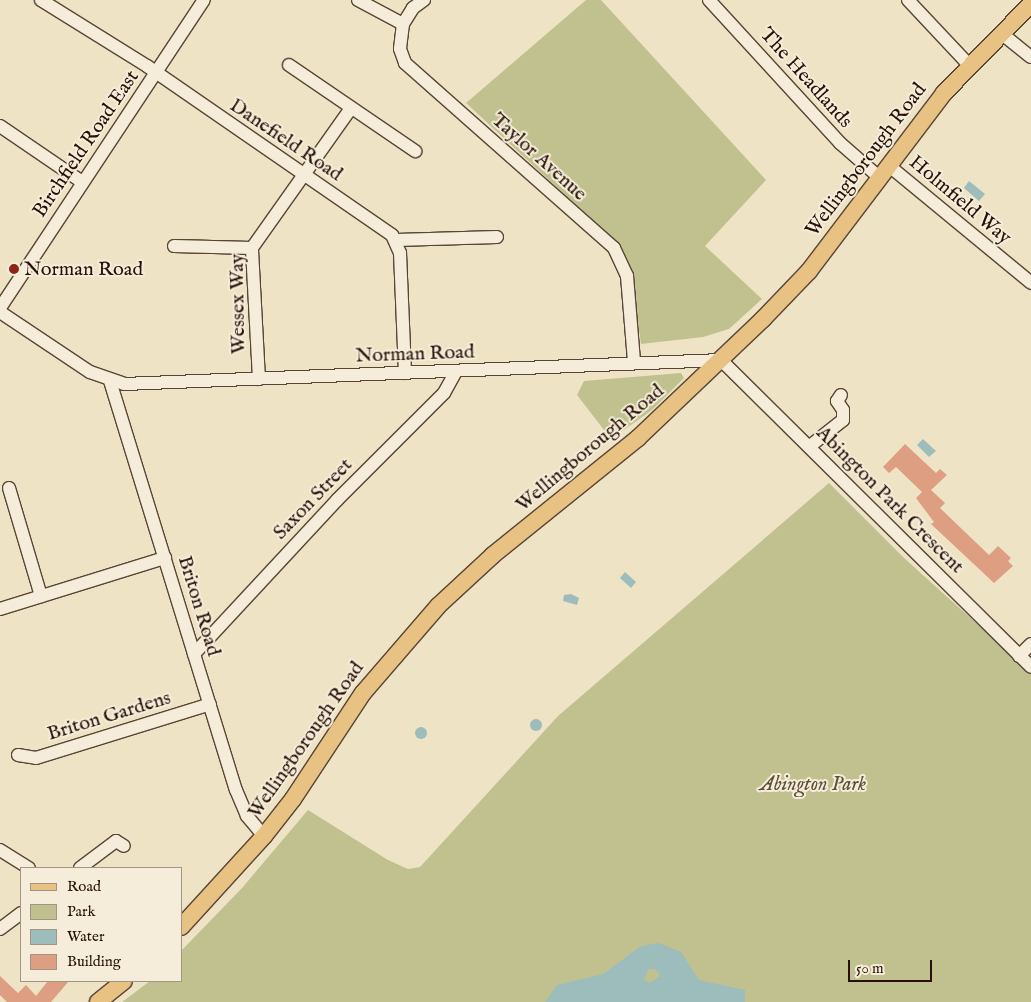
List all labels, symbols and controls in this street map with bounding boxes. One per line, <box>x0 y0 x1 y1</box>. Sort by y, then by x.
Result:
street label: The Headlands <box>755 23 857 133</box>
street label: Birchfield Road East <box>28 66 144 222</box>
street label: Wellingborough Road <box>800 79 932 241</box>
street label: Danefield Road <box>225 93 347 187</box>
street label: Taylor Avenue <box>486 108 592 206</box>
street label: Holmfield Way <box>904 150 1016 250</box>
street label: Wessex Way <box>225 253 251 355</box>
place label: Norman Road <box>24 257 143 281</box>
marker: Norman Road <box>8 263 20 275</box>
street label: Norman Road <box>355 340 475 368</box>
street label: Wellingborough Road <box>511 379 669 517</box>
street label: Abington Park Crescent <box>811 421 969 579</box>
street label: Saxon Street <box>268 453 358 545</box>
street label: Briton Road <box>172 553 226 659</box>
street label: Wellingborough Road <box>243 657 369 823</box>
street label: Briton Gardens <box>44 686 174 746</box>
park label: Abington Park <box>760 772 866 796</box>
legend <box>20 867 182 982</box>
text: Road <box>67 877 101 896</box>
text: Park <box>67 902 96 921</box>
text: Water <box>67 927 104 946</box>
scale bar <box>851 950 935 982</box>
text: Building <box>67 952 121 971</box>
text: 50 m <box>856 959 884 978</box>

